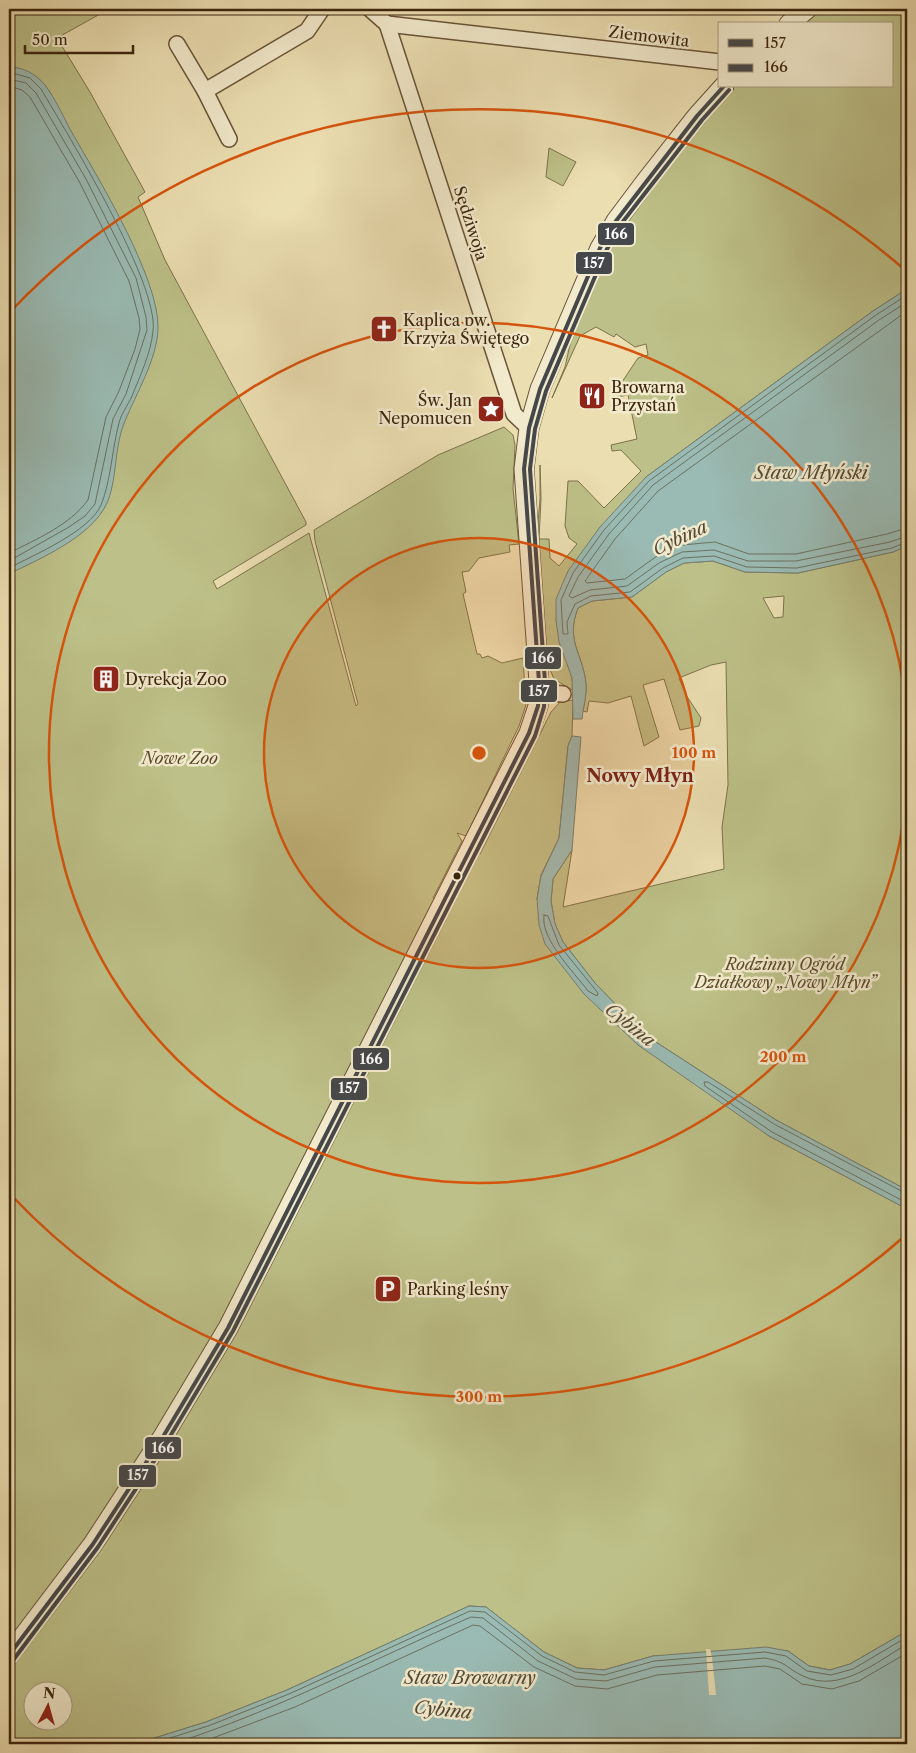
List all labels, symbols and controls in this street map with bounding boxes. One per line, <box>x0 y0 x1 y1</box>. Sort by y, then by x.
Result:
street label: Ziemowita <box>608 21 691 51</box>
scale bar <box>25 22 132 54</box>
legend <box>718 22 894 88</box>
text: 50 m <box>32 30 68 49</box>
text: 157 <box>764 33 786 52</box>
text: 166 <box>764 57 788 76</box>
street label: Sędziwoja <box>450 183 493 263</box>
line badge: 166 <box>597 222 635 246</box>
text: 166 <box>604 225 628 243</box>
line badge: 157 <box>575 251 613 275</box>
text: 157 <box>583 254 605 272</box>
place label: Kaplica pw. Krzyża Świętego <box>403 310 530 348</box>
church icon: Kaplica pw. Krzyża Świętego <box>369 314 399 344</box>
place label: Browarna Przystań <box>611 377 685 415</box>
restaurant icon: Browarna Przystań <box>577 381 607 411</box>
place label: Św. Jan Nepomucen <box>378 390 472 428</box>
place icon: Św. Jan Nepomucen <box>476 394 506 424</box>
water label: Staw Młyński <box>753 462 869 484</box>
water label: Cybina <box>649 516 711 560</box>
line badge: 166 <box>524 646 562 670</box>
text: 166 <box>531 649 555 667</box>
building icon: Dyrekcja Zoo <box>91 664 121 694</box>
place label: Dyrekcja Zoo <box>125 669 227 689</box>
line badge: 157 <box>520 679 558 703</box>
text: 157 <box>528 682 550 700</box>
text: 100 m <box>672 743 716 762</box>
centre of rings <box>470 744 488 762</box>
park label: Nowe Zoo <box>140 748 218 768</box>
district label: Nowy Młyn <box>586 765 694 787</box>
unlabelled marker <box>452 871 462 881</box>
park label: Rodzinny Ogród Działkowy „Nowy Młyn” <box>692 954 878 992</box>
water label: Cybina <box>601 998 660 1052</box>
line badge: 166 <box>352 1047 390 1071</box>
text: 200 m <box>760 1047 806 1066</box>
text: 166 <box>359 1050 383 1068</box>
line badge: 157 <box>330 1077 368 1101</box>
text: 157 <box>338 1079 360 1097</box>
parking icon: Parking leśny <box>373 1274 403 1304</box>
place label: Parking leśny <box>407 1279 510 1299</box>
text: 300 m <box>456 1387 502 1406</box>
line badge: 166 <box>144 1436 182 1460</box>
text: 166 <box>151 1439 175 1457</box>
line badge: 157 <box>118 1464 157 1488</box>
text: 157 <box>127 1466 149 1484</box>
water label: Staw Browarny <box>403 1667 536 1689</box>
north arrow <box>22 1680 72 1730</box>
text: N <box>42 1683 56 1703</box>
water label: Cybina <box>413 1696 473 1724</box>

